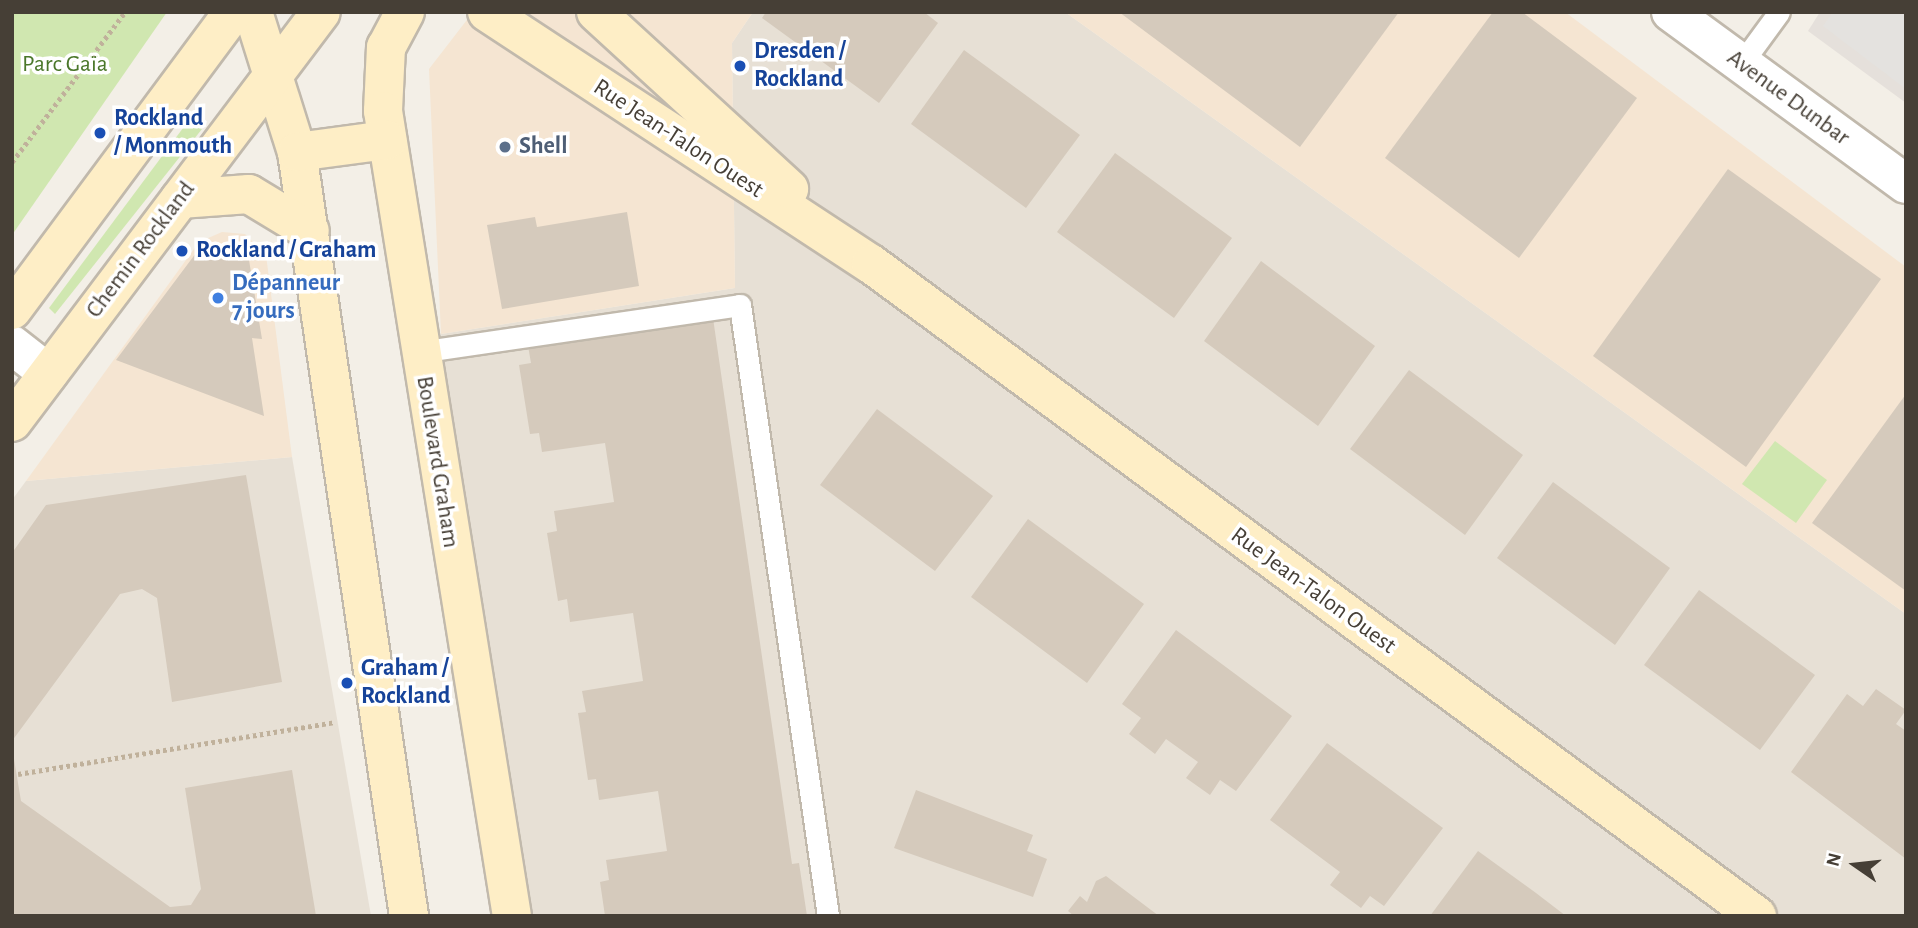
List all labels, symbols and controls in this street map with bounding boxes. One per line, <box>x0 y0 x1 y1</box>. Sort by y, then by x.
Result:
place label: Dresden / Rockland <box>754 38 846 94</box>
street label: Avenue Dunbar <box>1721 44 1855 152</box>
park label: Parc Gaïa <box>22 51 108 79</box>
marker: Dresden / Rockland <box>732 58 748 74</box>
street label: Rue Jean-Talon Ouest <box>587 73 769 205</box>
place label: Rockland / Monmouth <box>114 105 232 161</box>
marker: Rockland / Monmouth <box>92 125 108 141</box>
place label: Shell <box>519 133 567 161</box>
marker: Shell <box>497 139 513 155</box>
street label: Chemin Rockland <box>80 176 202 324</box>
place label: Rockland / Graham <box>196 237 376 265</box>
marker: Rockland / Graham <box>174 243 190 259</box>
place label: Dépanneur 7 jours <box>232 270 340 326</box>
marker: Dépanneur 7 jours <box>210 290 226 306</box>
street label: Boulevard Graham <box>409 374 465 550</box>
street label: Rue Jean-Talon Ouest <box>1225 521 1401 661</box>
place label: Graham / Rockland <box>361 655 450 711</box>
marker: Graham / Rockland <box>339 675 355 691</box>
north arrow <box>1820 830 1890 900</box>
text: N <box>1823 851 1845 869</box>

